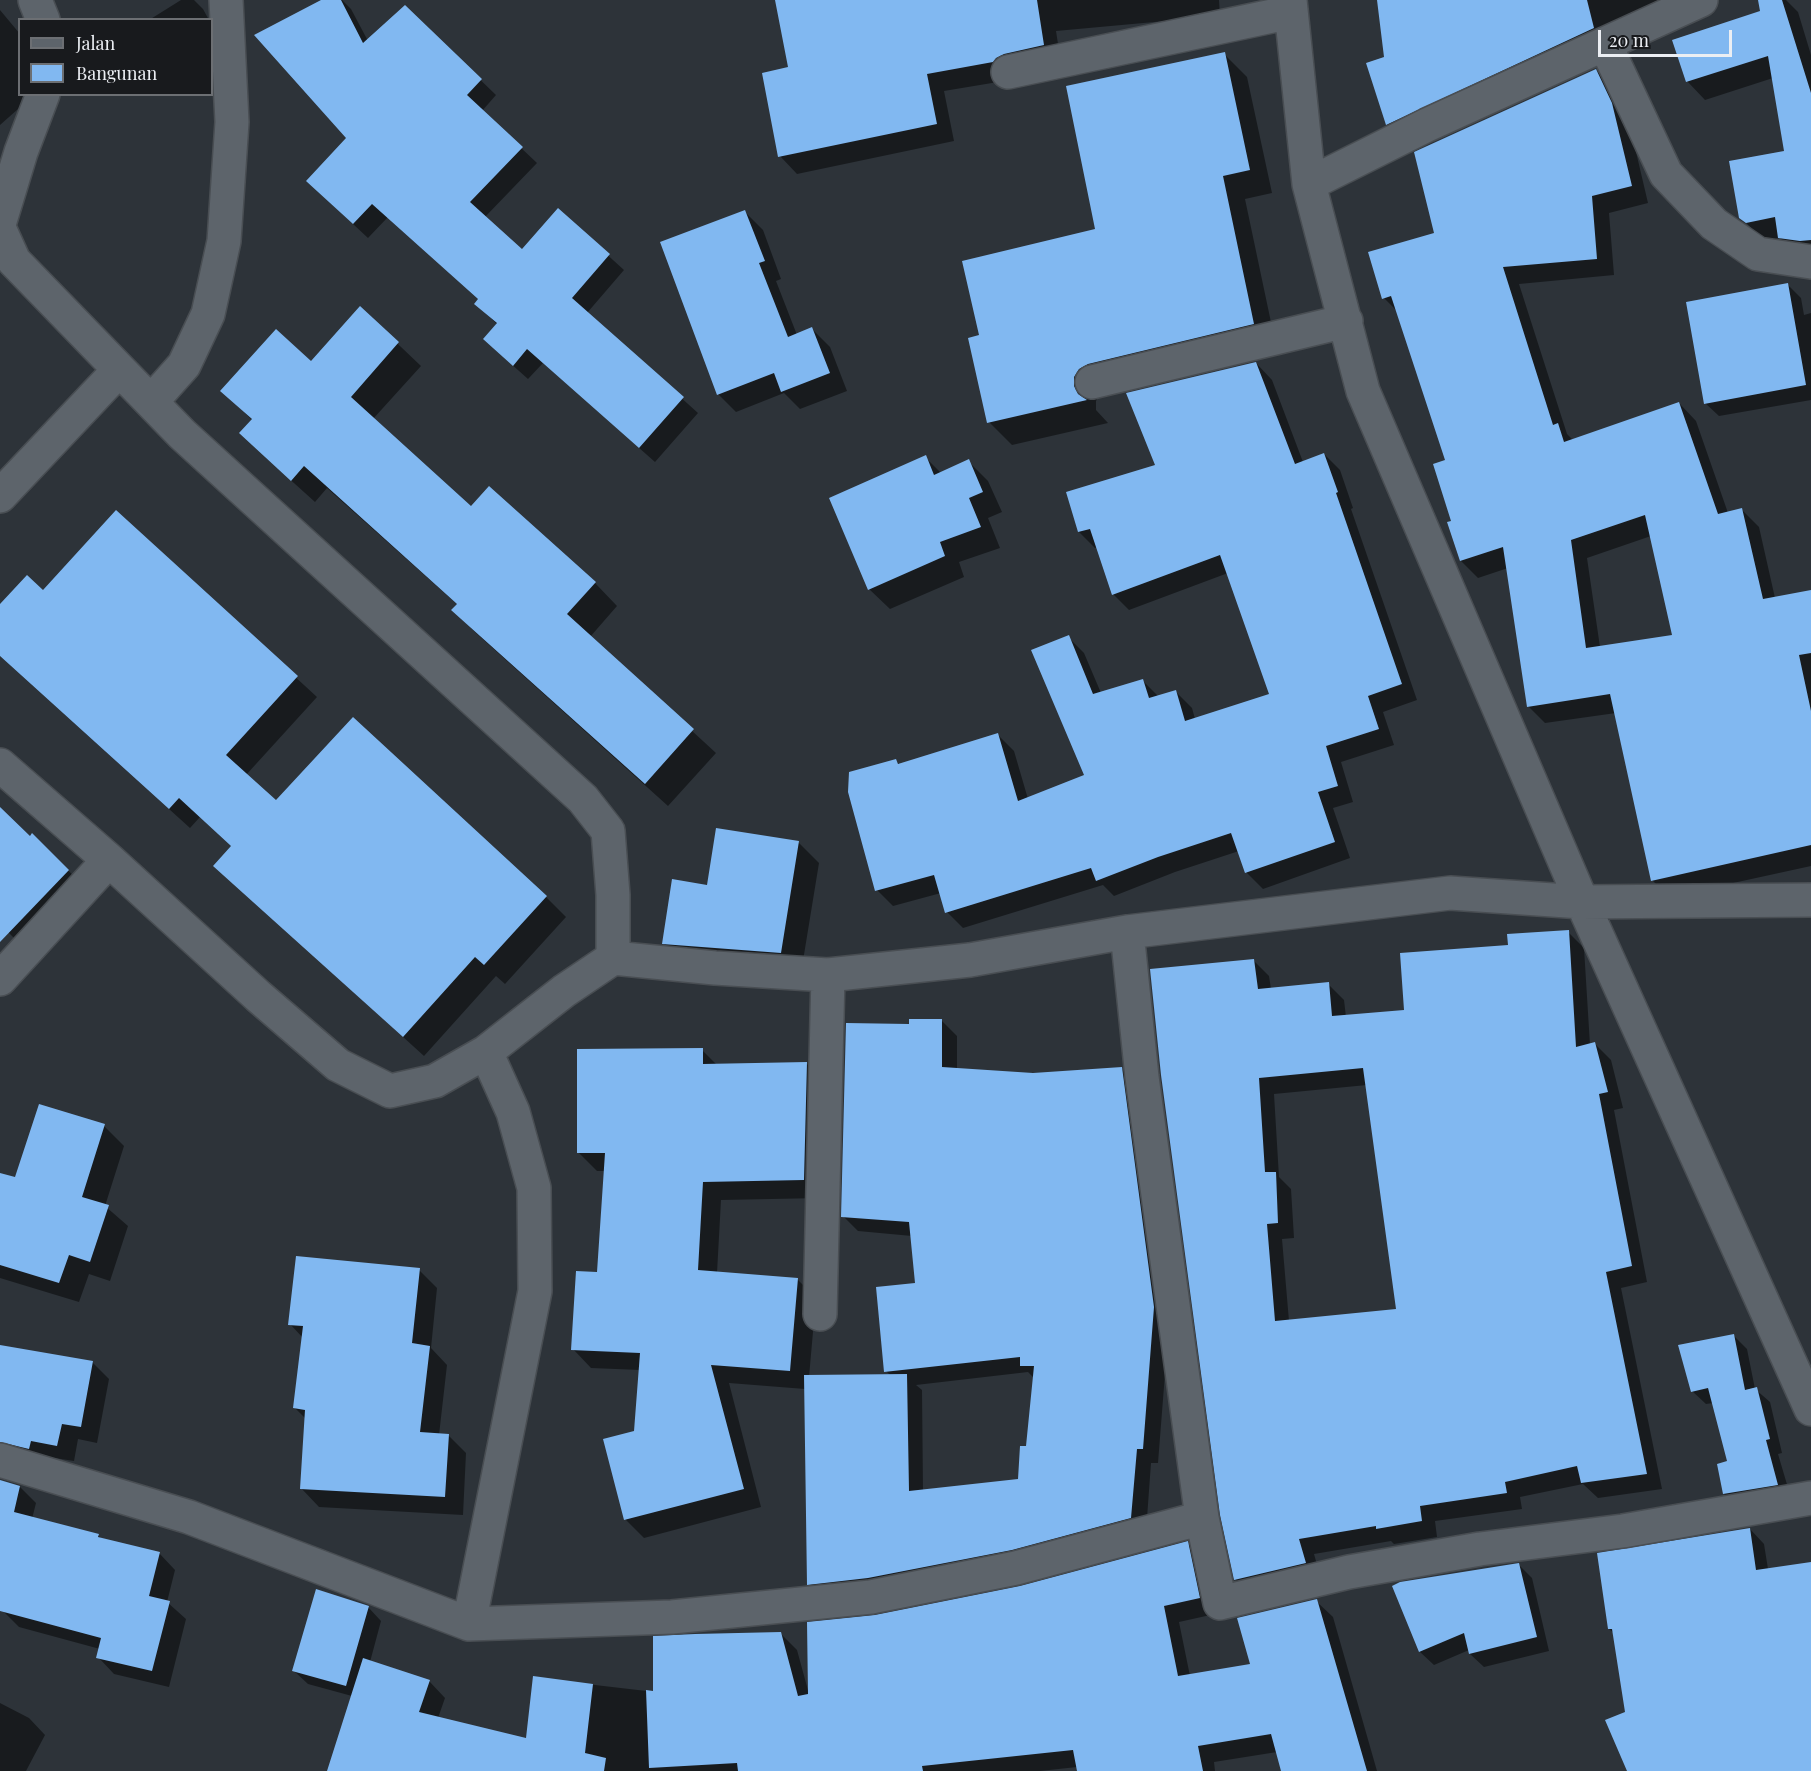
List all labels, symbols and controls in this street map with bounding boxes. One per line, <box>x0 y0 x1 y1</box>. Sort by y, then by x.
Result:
legend <box>18 18 213 96</box>
scale bar <box>1601 18 1734 56</box>
text: 20 m <box>1609 28 1649 52</box>
text: Jalan <box>76 31 115 55</box>
text: Bangunan <box>76 61 157 85</box>

